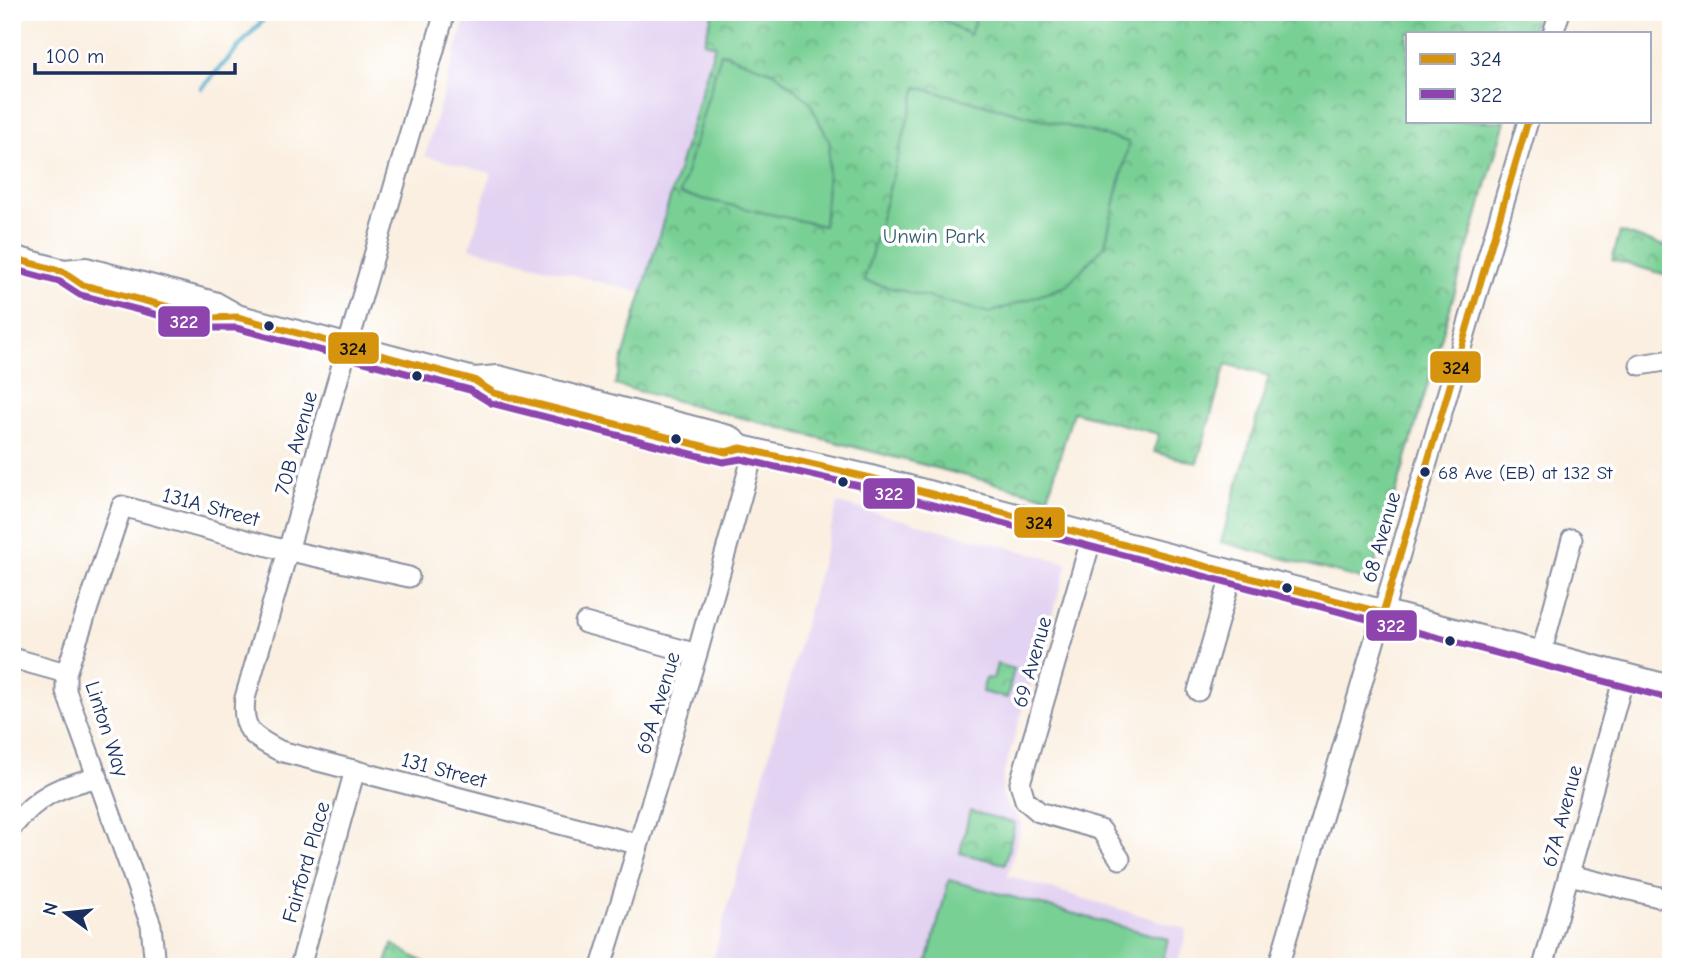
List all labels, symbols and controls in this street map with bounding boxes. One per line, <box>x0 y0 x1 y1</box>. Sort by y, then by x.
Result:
scale bar <box>35 32 234 76</box>
legend <box>1406 32 1652 122</box>
text: 100 m <box>46 44 104 68</box>
text: 324 <box>1470 47 1502 71</box>
text: 322 <box>1470 83 1503 107</box>
park label: Unwin Park <box>883 224 985 248</box>
line badge: 322 <box>157 305 211 338</box>
text: 322 <box>170 311 198 333</box>
unlabelled marker <box>262 319 276 333</box>
line badge: 324 <box>327 331 380 365</box>
text: 324 <box>339 338 367 360</box>
line badge: 324 <box>1429 350 1482 384</box>
text: 324 <box>1442 357 1470 379</box>
unlabelled marker <box>410 369 424 383</box>
street label: 70B Avenue <box>270 388 322 498</box>
unlabelled marker <box>669 432 683 446</box>
place label: 68 Ave (EB) at 132 St <box>1438 462 1613 484</box>
marker: 68 Ave (EB) at 132 St <box>1418 465 1432 479</box>
unlabelled marker <box>836 475 850 489</box>
line badge: 322 <box>862 477 916 510</box>
street label: 131A Street <box>160 483 263 532</box>
text: 322 <box>875 483 903 505</box>
street label: 68 Avenue <box>1357 489 1405 585</box>
line badge: 324 <box>1013 506 1066 539</box>
text: 324 <box>1025 512 1053 534</box>
unlabelled marker <box>1280 581 1294 595</box>
line badge: 322 <box>1365 609 1418 642</box>
street label: 69 Avenue <box>1008 614 1056 710</box>
text: 322 <box>1377 615 1405 637</box>
unlabelled marker <box>1443 634 1457 648</box>
street label: 69A Avenue <box>631 649 685 757</box>
street label: Linton Way <box>80 678 134 780</box>
street label: 131 Street <box>399 747 490 793</box>
street label: 67A Avenue <box>1537 762 1587 870</box>
street label: Fairford Place <box>277 799 335 925</box>
north arrow <box>32 878 102 948</box>
text: N <box>38 900 63 918</box>

